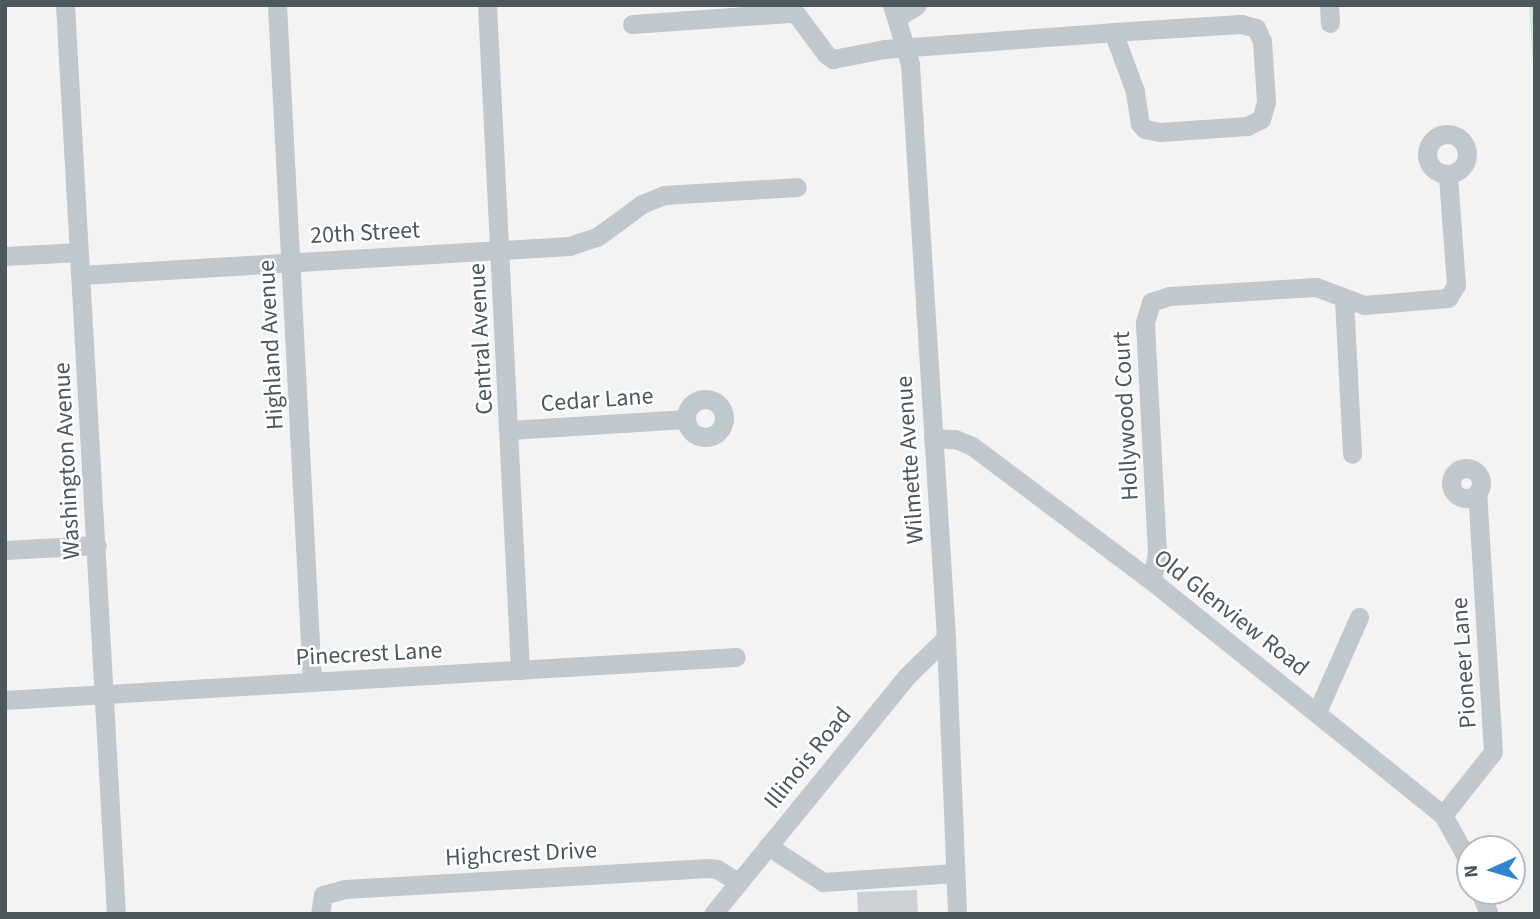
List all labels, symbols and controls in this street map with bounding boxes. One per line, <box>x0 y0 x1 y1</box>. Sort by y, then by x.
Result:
street label: 20th Street <box>309 216 421 250</box>
street label: Highland Avenue <box>252 259 290 431</box>
street label: Central Avenue <box>463 263 499 415</box>
street label: Hollywood Court <box>1107 331 1145 501</box>
street label: Washington Avenue <box>47 362 87 560</box>
street label: Wilmette Avenue <box>890 375 930 545</box>
street label: Cedar Lane <box>540 382 654 418</box>
street label: Old Glenview Road <box>1148 544 1314 682</box>
street label: Pioneer Lane <box>1445 596 1483 730</box>
street label: Pinecrest Lane <box>295 636 443 672</box>
street label: Illinois Road <box>758 701 858 815</box>
north arrow <box>1456 835 1526 905</box>
street label: Highcrest Drive <box>444 836 598 872</box>
text: N <box>1458 864 1485 879</box>

